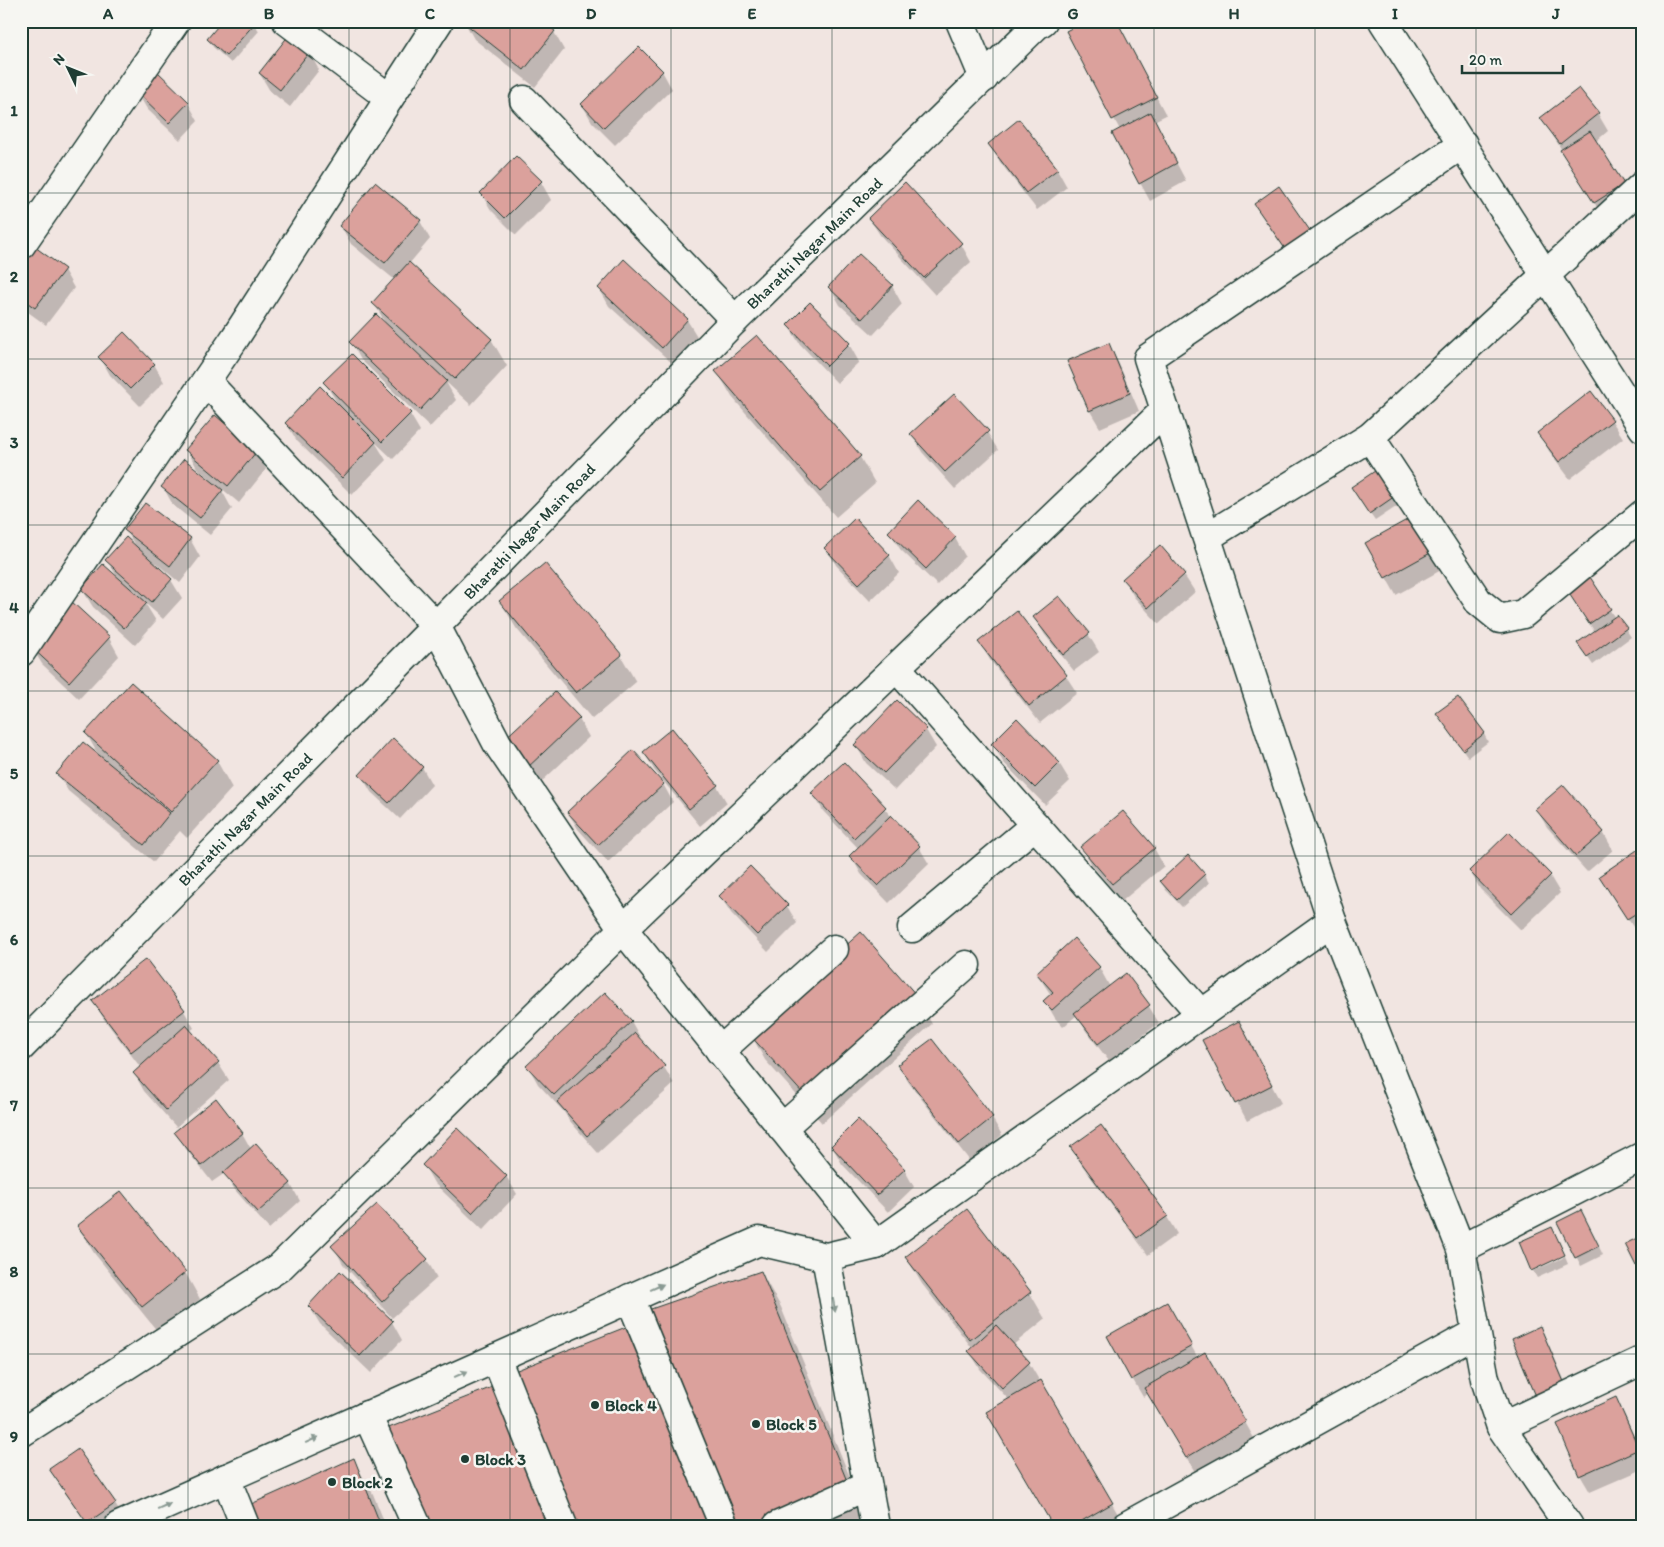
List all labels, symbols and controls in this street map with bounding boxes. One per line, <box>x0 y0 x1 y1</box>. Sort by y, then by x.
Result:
text: A <box>102 4 114 23</box>
text: B <box>264 4 275 23</box>
text: C <box>425 4 436 23</box>
text: D <box>586 4 597 23</box>
text: E <box>748 4 757 23</box>
text: F <box>908 4 917 23</box>
text: G <box>1067 4 1079 23</box>
text: H <box>1228 4 1240 23</box>
text: I <box>1392 4 1398 23</box>
text: J <box>1551 4 1560 23</box>
north arrow <box>42 42 92 92</box>
scale bar <box>1462 42 1563 74</box>
text: N <box>49 50 68 69</box>
text: 20 m <box>1469 51 1503 69</box>
text: 1 <box>10 101 18 120</box>
street label: Bharathi Nagar Main Road <box>743 173 886 313</box>
text: 2 <box>10 267 19 286</box>
text: 3 <box>10 433 19 452</box>
street label: Bharathi Nagar Main Road <box>460 459 599 603</box>
text: 4 <box>9 598 19 617</box>
street label: Bharathi Nagar Main Road <box>175 748 316 890</box>
text: 5 <box>10 764 19 783</box>
text: 6 <box>10 930 19 949</box>
text: 7 <box>9 1096 18 1115</box>
text: 8 <box>10 1262 19 1281</box>
one-way arrow <box>650 1282 664 1290</box>
one-way arrow <box>831 1297 839 1313</box>
one-way arrow <box>454 1369 468 1377</box>
place label: Block 4 <box>605 1396 657 1415</box>
marker: Block 4 <box>589 1399 601 1411</box>
place label: Block 5 <box>766 1415 817 1434</box>
marker: Block 5 <box>750 1418 762 1430</box>
text: 9 <box>10 1427 18 1446</box>
one-way arrow <box>305 1435 319 1443</box>
place label: Block 3 <box>475 1450 526 1469</box>
marker: Block 3 <box>459 1453 471 1465</box>
place label: Block 2 <box>342 1473 393 1492</box>
marker: Block 2 <box>326 1476 338 1488</box>
one-way arrow <box>157 1502 171 1510</box>

